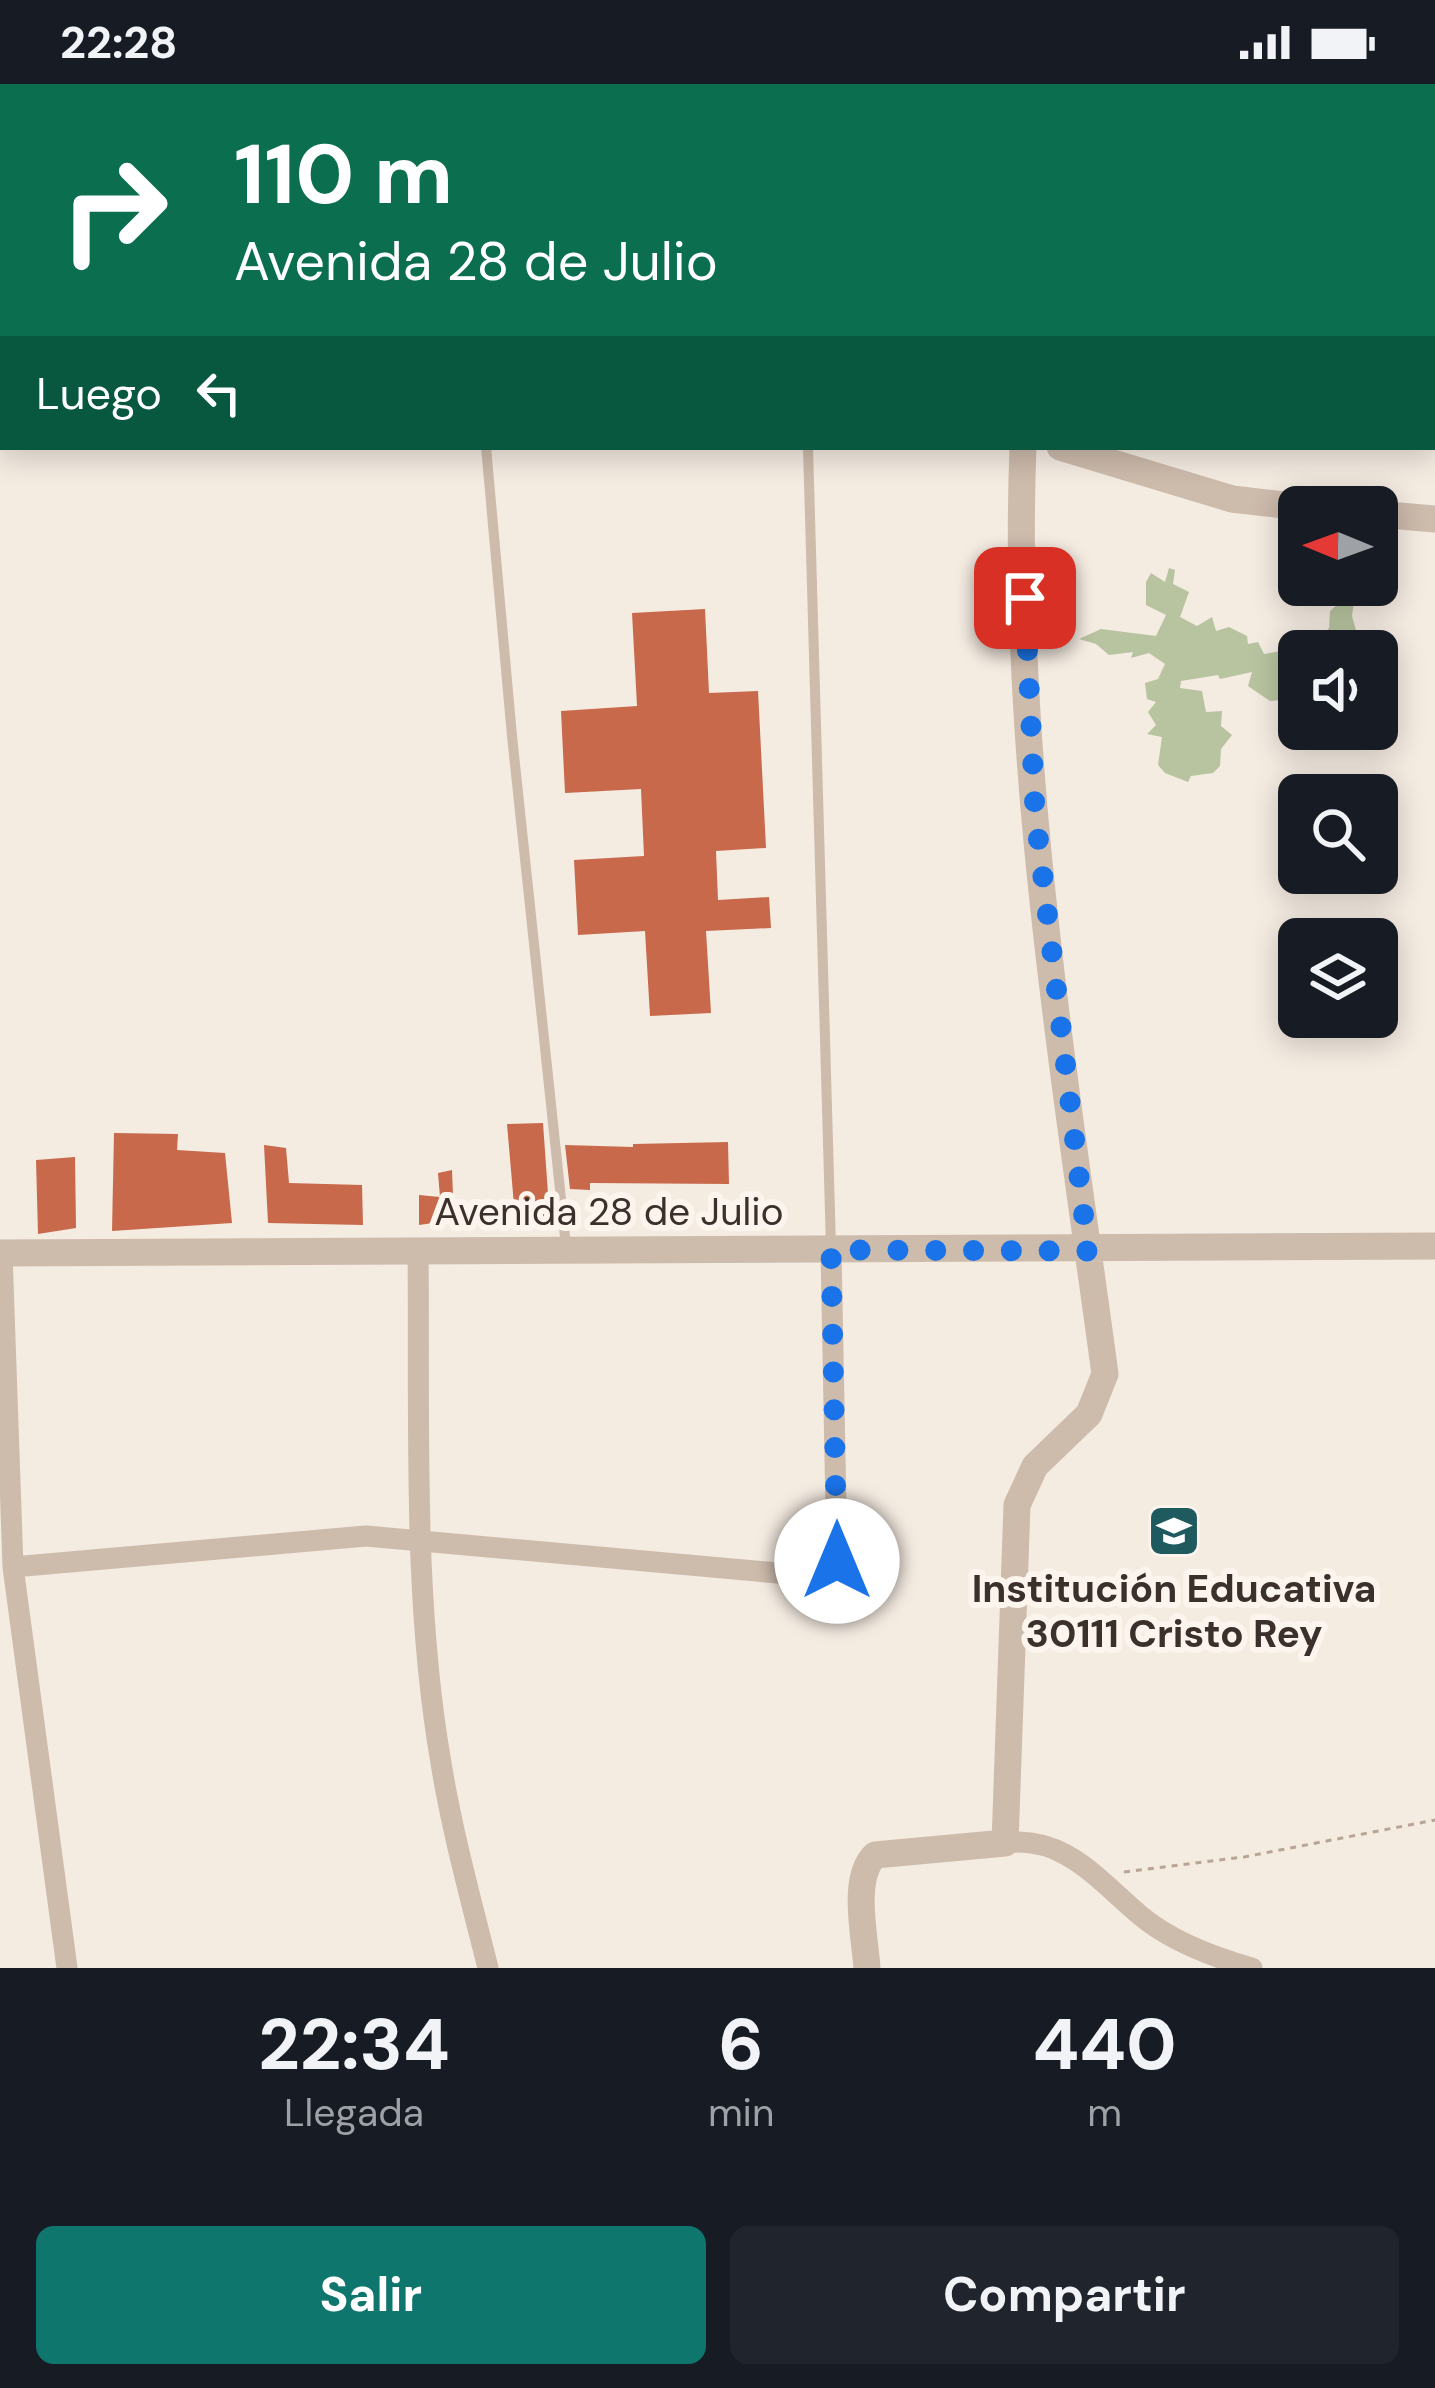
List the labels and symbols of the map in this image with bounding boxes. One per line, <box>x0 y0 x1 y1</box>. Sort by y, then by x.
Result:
north arrow <box>1278 486 1398 606</box>
pin <box>974 547 1076 649</box>
street label: Avenida 28 de Julio <box>434 1186 784 1237</box>
position arrow <box>774 1498 900 1624</box>
school or university icon: Institución Educativa 30111 Cristo Rey <box>1146 1503 1202 1559</box>
place label: Institución Educativa 30111 Cristo Rey <box>972 1563 1376 1659</box>

